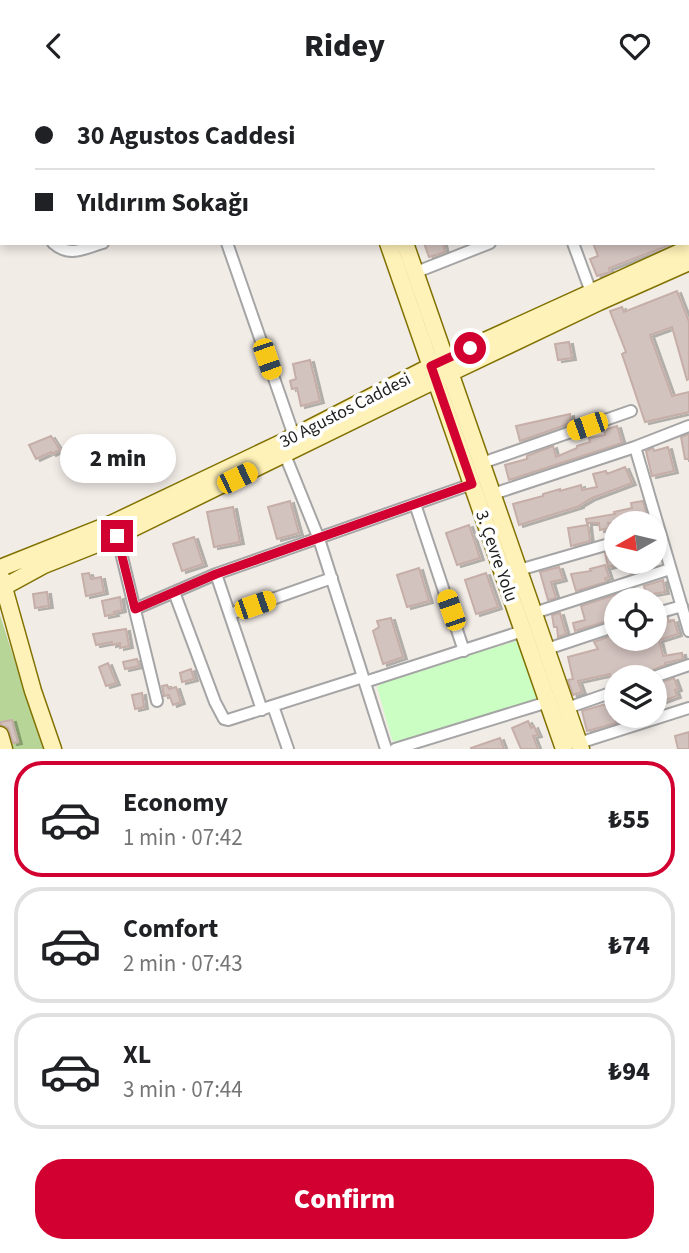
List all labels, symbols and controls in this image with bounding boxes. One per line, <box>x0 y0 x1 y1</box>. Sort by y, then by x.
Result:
text: Ridey <box>304 23 385 69</box>
icon: back <box>35 27 73 65</box>
icon: heart <box>616 27 654 65</box>
text: 30 Agustos Caddesi <box>77 117 296 154</box>
text: Yıldırım Sokağı <box>77 184 249 221</box>
route start <box>454 332 486 364</box>
car <box>251 336 284 382</box>
street label: 30 Agustos Caddesi <box>275 367 415 454</box>
car <box>564 409 611 443</box>
callout: 2 min <box>59 435 175 483</box>
text: 2 min <box>90 442 146 475</box>
car <box>214 459 261 497</box>
street label: 3. Çevre Yolu <box>469 507 524 605</box>
north arrow <box>604 511 667 574</box>
map controls <box>604 511 667 728</box>
route end <box>101 520 133 552</box>
car <box>435 587 468 633</box>
car <box>232 588 279 622</box>
button: locate <box>604 588 667 651</box>
button: layers <box>604 665 667 728</box>
text: Economy <box>123 784 228 821</box>
icon: car <box>39 788 102 851</box>
text: ₺55 <box>608 801 650 838</box>
text: 1 min · 07:42 <box>123 821 243 854</box>
text: Comfort <box>123 910 218 947</box>
icon: car <box>39 914 102 977</box>
text: ₺74 <box>608 927 650 964</box>
text: 2 min · 07:43 <box>123 947 243 980</box>
text: XL <box>123 1036 151 1073</box>
icon: car <box>39 1040 102 1103</box>
text: ₺94 <box>608 1053 650 1090</box>
text: 3 min · 07:44 <box>123 1073 243 1106</box>
button: Confirm <box>35 1159 654 1239</box>

